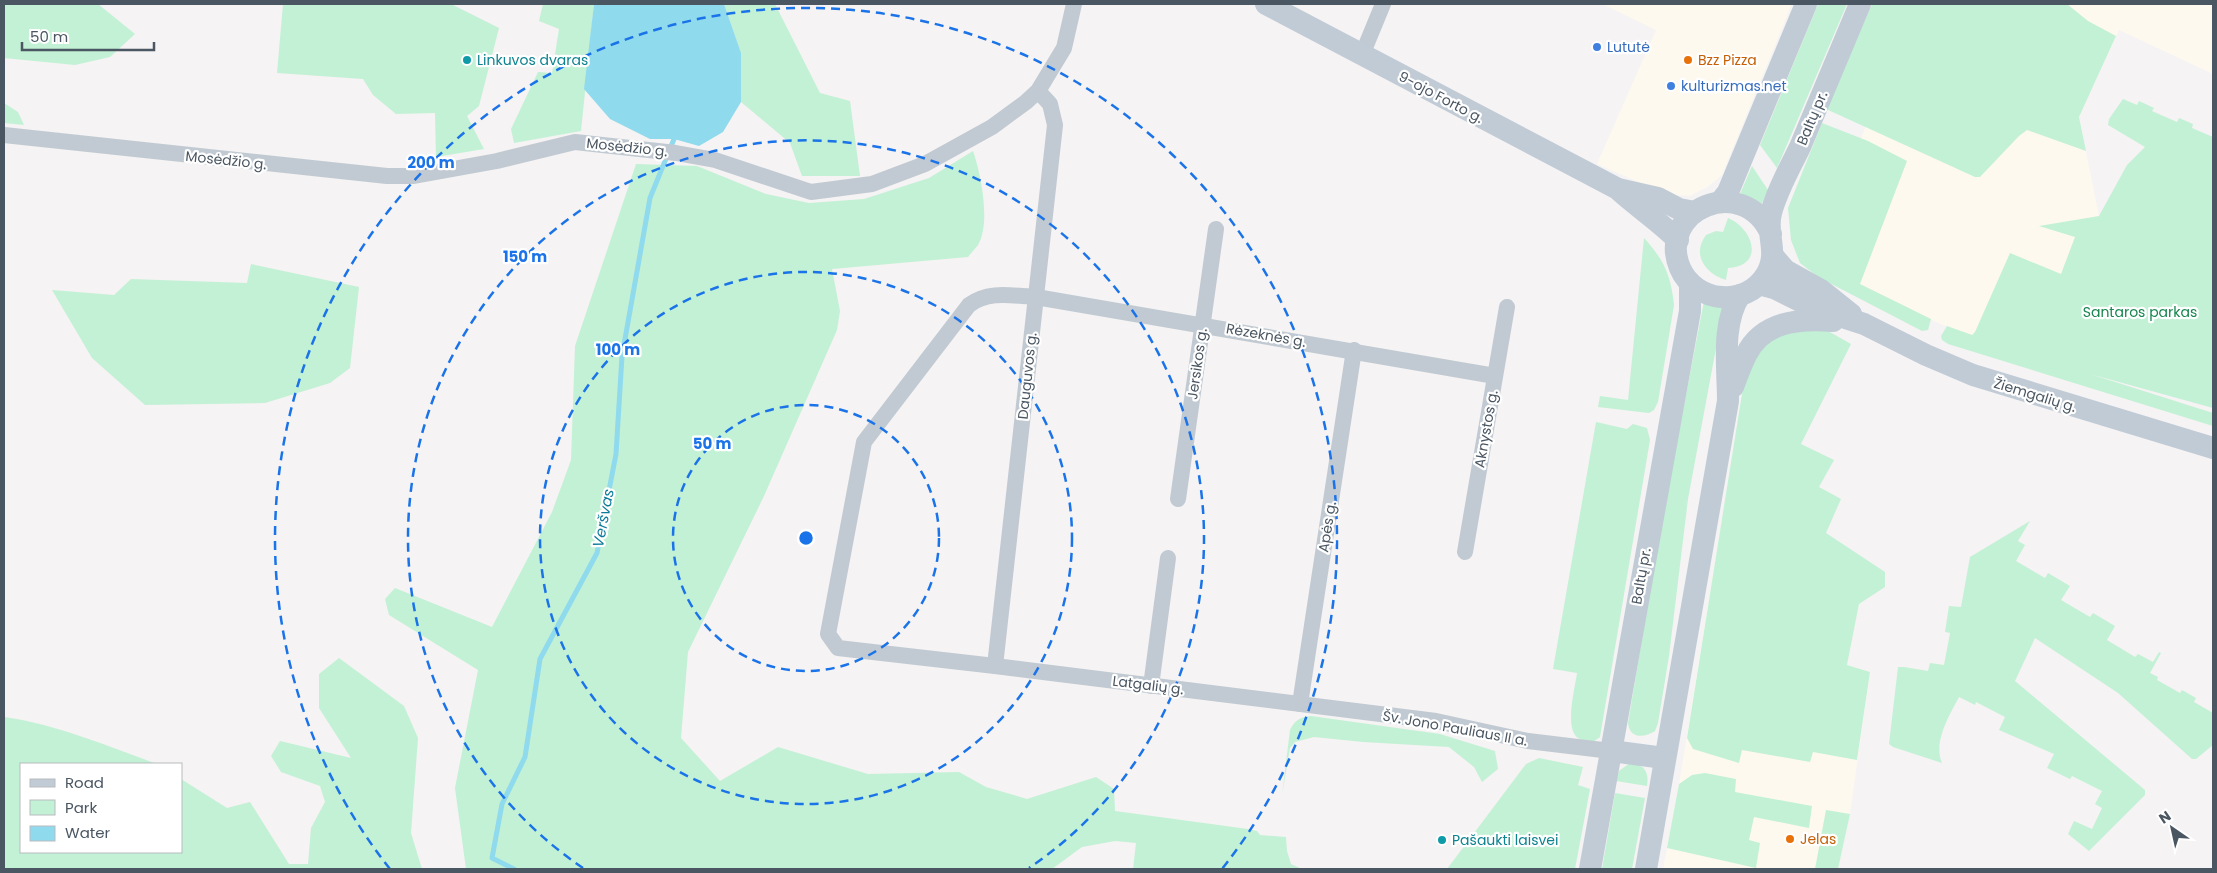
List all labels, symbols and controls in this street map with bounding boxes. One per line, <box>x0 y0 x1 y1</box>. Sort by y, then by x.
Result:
scale bar <box>22 20 155 52</box>
text: 50 m <box>30 26 68 47</box>
place label: Lututė <box>1607 37 1650 57</box>
marker: Lututė <box>1591 41 1603 53</box>
place label: Linkuvos dvaras <box>477 50 588 70</box>
place label: Bzz Pizza <box>1698 50 1757 70</box>
marker: Linkuvos dvaras <box>461 54 473 66</box>
marker: Bzz Pizza <box>1682 54 1694 66</box>
street label: 9-ojo Forto g. <box>1395 66 1487 128</box>
place label: kulturizmas.net <box>1681 76 1787 96</box>
marker: kulturizmas.net <box>1665 80 1677 92</box>
street label: Baltų pr. <box>1792 88 1832 148</box>
street label: Mosėdžio g. <box>585 133 669 161</box>
street label: Mosėdžio g. <box>184 146 268 174</box>
text: 200 m <box>407 152 455 173</box>
text: 150 m <box>503 246 547 267</box>
park label: Santaros parkas <box>2083 302 2197 322</box>
street label: Rėzeknės g. <box>1225 318 1307 352</box>
street label: Jersikos g. <box>1182 327 1212 401</box>
street label: Dauguvos g. <box>1013 332 1041 420</box>
text: 100 m <box>596 339 640 360</box>
street label: Žiemgalių g. <box>1991 373 2079 417</box>
street label: Aknystos g. <box>1469 389 1503 469</box>
text: 50 m <box>693 433 731 454</box>
water label: Veršvas <box>587 487 619 549</box>
street label: Apės g. <box>1313 500 1341 554</box>
centre of rings <box>797 529 815 547</box>
street label: Baltų pr. <box>1626 546 1656 606</box>
street label: Latgalių g. <box>1111 671 1185 699</box>
street label: Šv. Jono Pauliaus II a. <box>1381 705 1529 751</box>
legend <box>20 763 182 853</box>
text: Road <box>65 772 104 793</box>
text: Park <box>65 797 97 818</box>
north arrow <box>2147 803 2197 853</box>
text: N <box>2155 806 2175 828</box>
text: Water <box>65 822 111 843</box>
place label: Jelas <box>1800 829 1836 849</box>
place label: Pašaukti laisvei <box>1452 830 1558 850</box>
marker: Jelas <box>1784 833 1796 845</box>
marker: Pašaukti laisvei <box>1436 834 1448 846</box>

